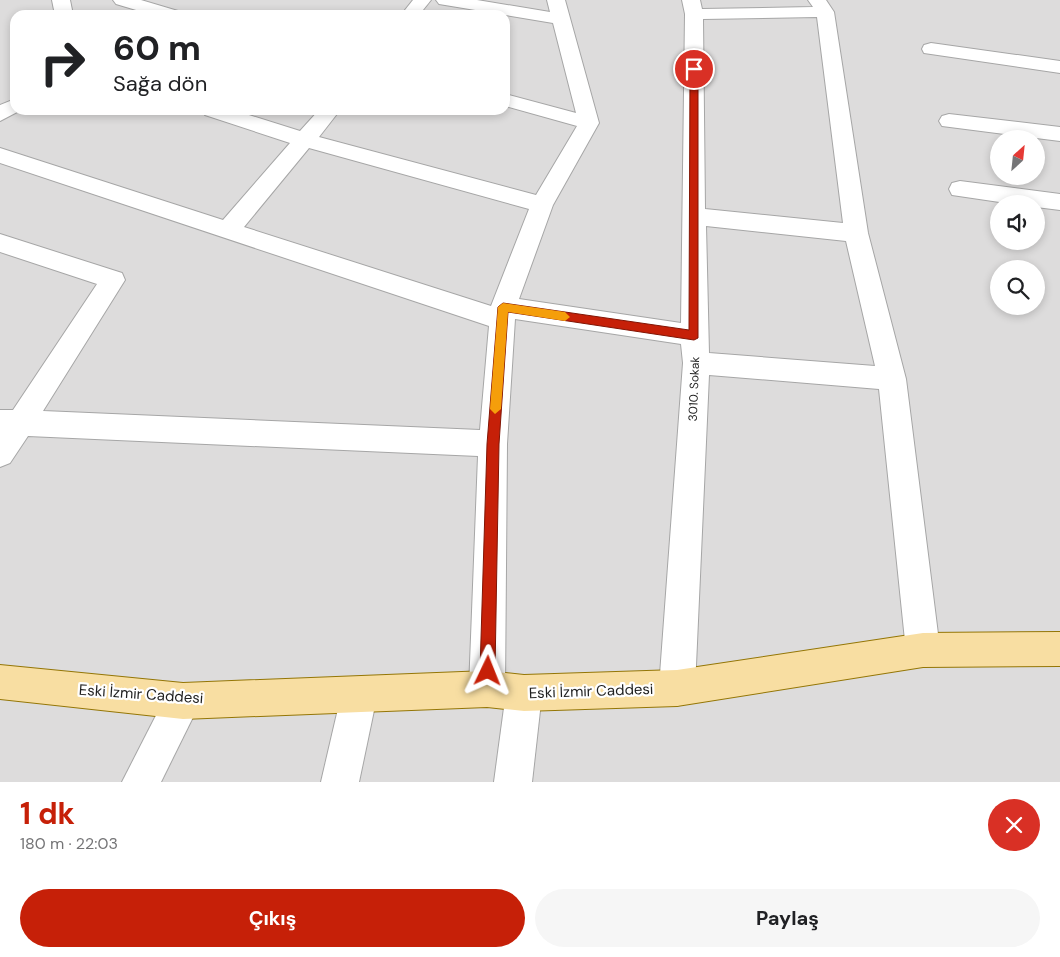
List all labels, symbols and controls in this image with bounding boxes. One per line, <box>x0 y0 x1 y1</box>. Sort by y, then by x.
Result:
text: 60 m <box>113 25 201 71</box>
icon: right <box>30 30 95 95</box>
pin <box>673 48 715 90</box>
icon: arrive <box>680 55 708 83</box>
text: Sağa dön <box>113 69 207 98</box>
north arrow <box>990 130 1045 185</box>
map controls <box>990 130 1045 315</box>
button: sound <box>990 195 1045 250</box>
button: search <box>990 260 1045 315</box>
street label: 3010. Sokak <box>685 356 703 422</box>
position arrow <box>461 644 513 696</box>
street label: Eski İzmir Caddesi <box>528 679 654 703</box>
street label: Eski İzmir Caddesi <box>78 680 204 708</box>
text: 1 dk <box>20 794 75 833</box>
button: close <box>988 799 1040 851</box>
text: 180 m · 22:03 <box>20 833 118 854</box>
button: Çıkış <box>20 889 525 947</box>
button: Paylaş <box>535 889 1040 947</box>

